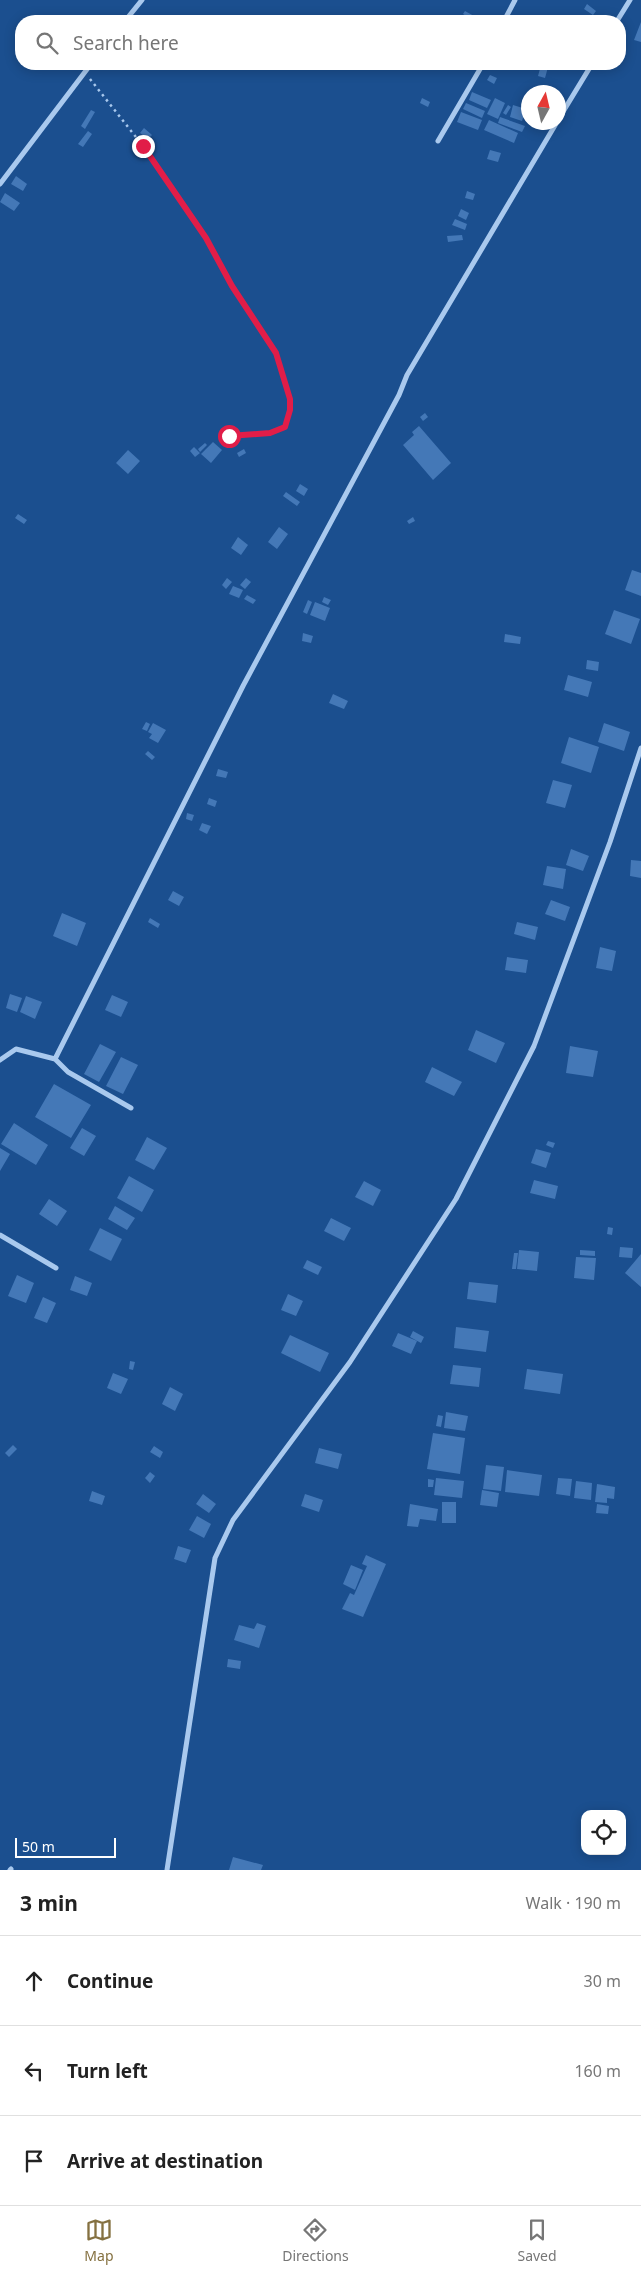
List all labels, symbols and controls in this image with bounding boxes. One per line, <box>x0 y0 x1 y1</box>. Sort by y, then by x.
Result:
search box <box>15 15 626 70</box>
icon: search <box>33 29 61 57</box>
text: Search here <box>73 30 179 56</box>
north arrow <box>521 85 566 130</box>
route end <box>132 135 155 158</box>
route start <box>218 425 241 448</box>
map controls <box>581 1810 626 1855</box>
button: locate <box>581 1810 626 1855</box>
scale bar <box>15 1835 116 1858</box>
text: 50 m <box>22 1837 55 1856</box>
text: 3 min <box>20 1889 78 1917</box>
text: Walk · 190 m <box>526 1892 621 1914</box>
icon: ahead <box>20 1967 48 1995</box>
text: Continue <box>67 1968 153 1994</box>
text: 30 m <box>584 1970 621 1992</box>
icon: left <box>20 2057 48 2085</box>
text: Turn left <box>67 2058 148 2084</box>
text: 160 m <box>574 2060 621 2082</box>
icon: arrive <box>20 2147 48 2175</box>
text: Arrive at destination <box>67 2148 263 2174</box>
tab: Map <box>84 2216 114 2265</box>
tab: Directions <box>282 2216 349 2265</box>
tab: Saved <box>517 2216 557 2265</box>

